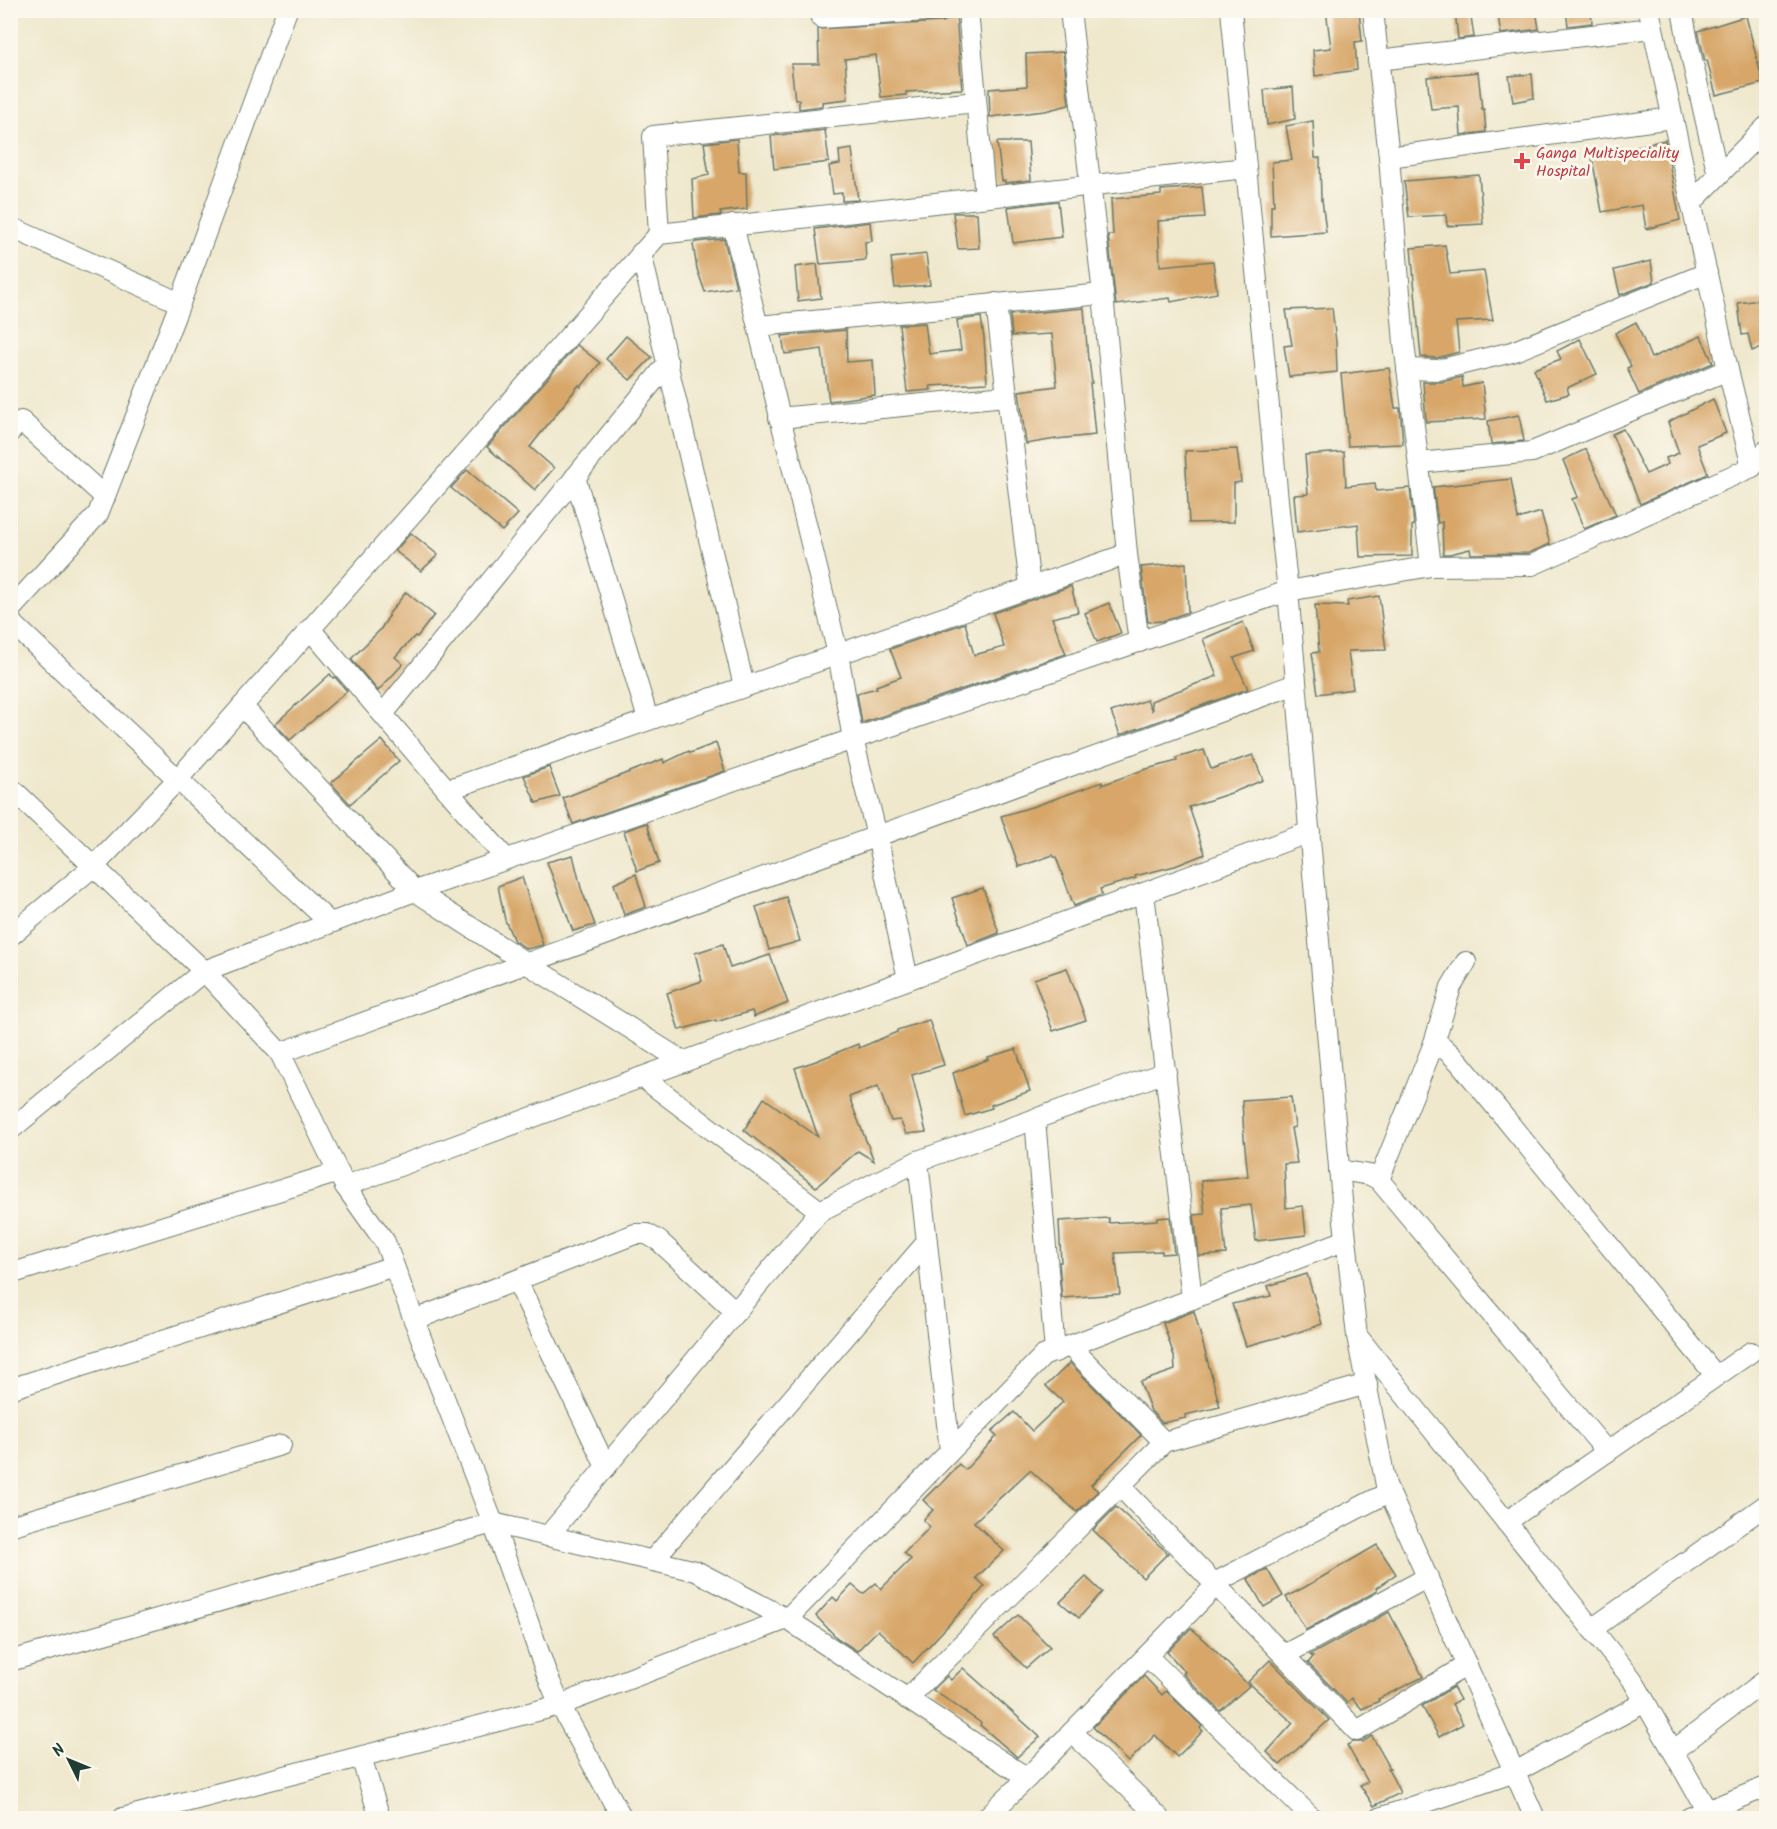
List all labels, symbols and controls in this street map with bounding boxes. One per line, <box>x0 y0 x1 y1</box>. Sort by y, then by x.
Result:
place label: Ganga Multispeciality Hospital <box>1536 141 1680 184</box>
marker: Ganga Multispeciality Hospital <box>1513 152 1531 170</box>
north arrow <box>39 1730 99 1790</box>
text: N <box>47 1739 72 1763</box>

